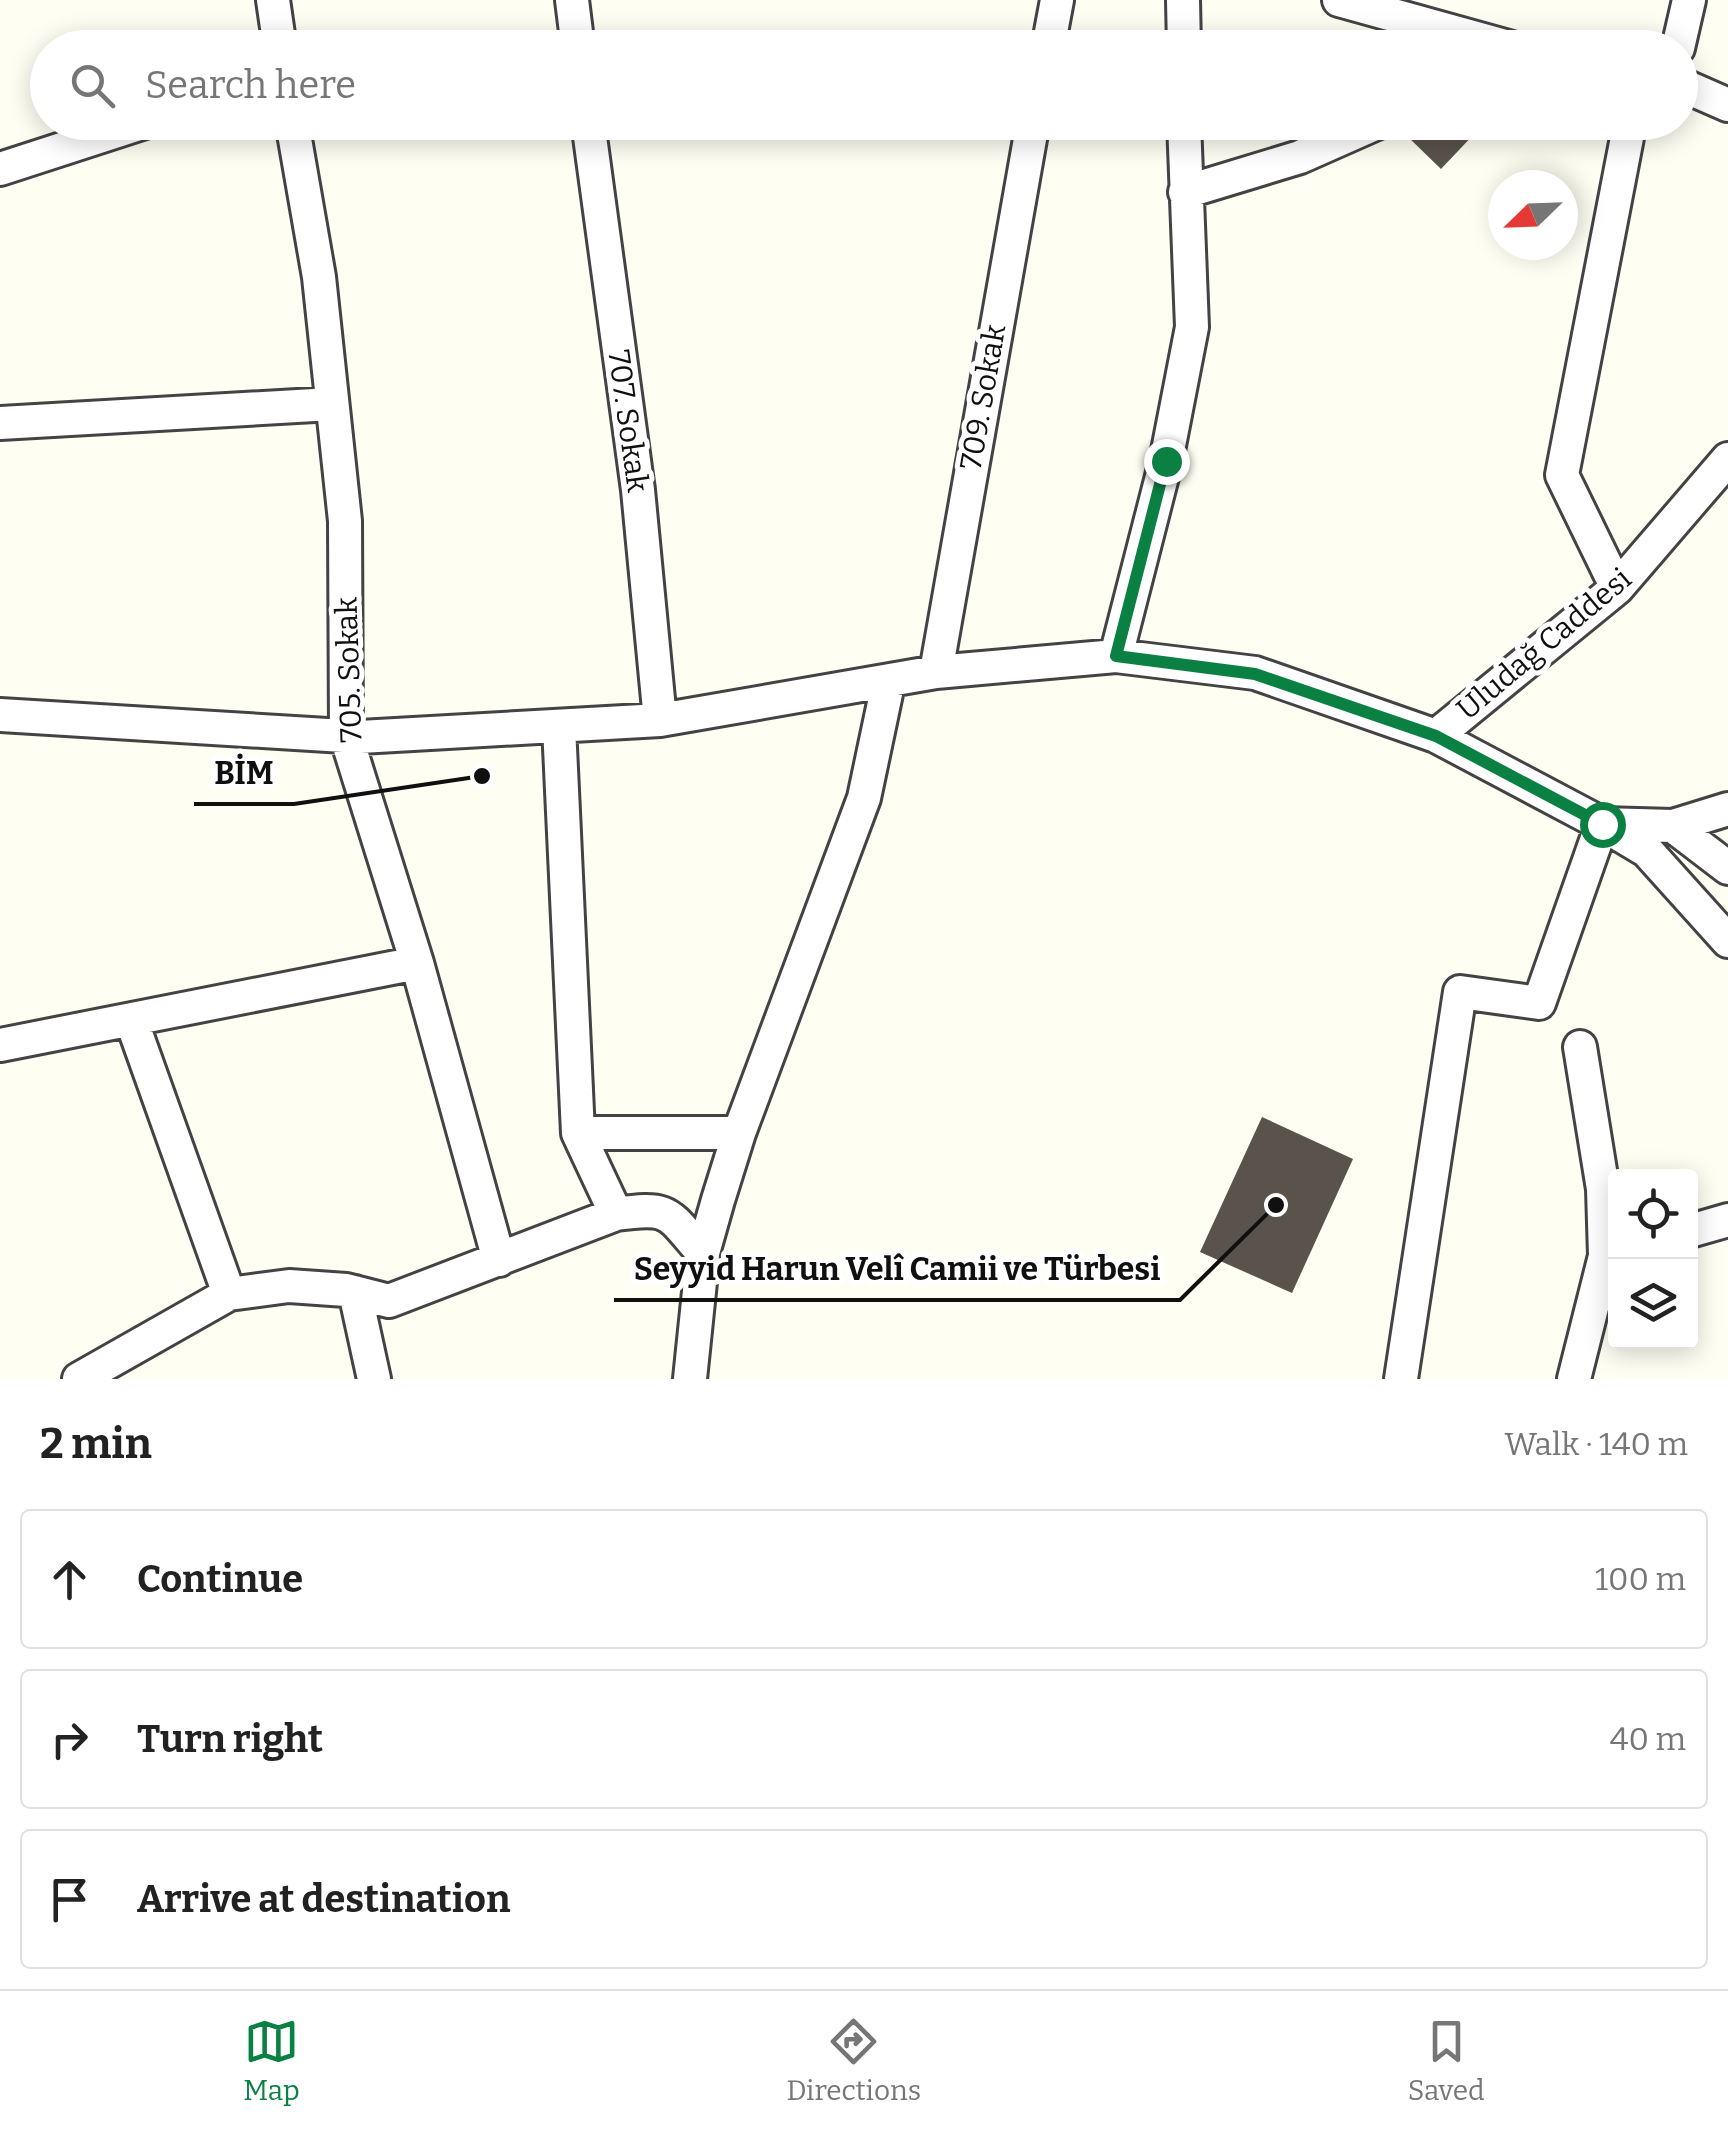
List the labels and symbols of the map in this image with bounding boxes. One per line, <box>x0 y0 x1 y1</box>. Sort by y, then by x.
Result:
north arrow <box>1488 170 1578 260</box>
street label: 709. Sokak <box>953 322 1013 472</box>
street label: 707. Sokak <box>600 348 656 494</box>
route end <box>1144 439 1190 485</box>
street label: Uludağ Caddesi <box>1449 561 1639 727</box>
street label: 705. Sokak <box>328 596 370 744</box>
callout: BİM <box>194 742 294 804</box>
text: BİM <box>214 753 274 792</box>
route start <box>1580 802 1626 848</box>
callout: Seyyid Harun Velî Camii ve Türbesi <box>614 1238 1180 1300</box>
text: Seyyid Harun Velî Camii ve Türbesi <box>634 1250 1160 1288</box>

